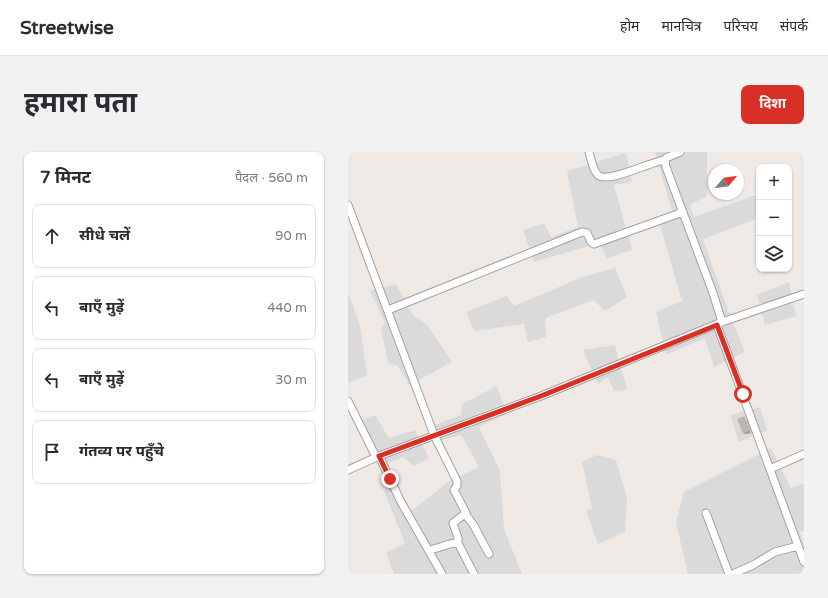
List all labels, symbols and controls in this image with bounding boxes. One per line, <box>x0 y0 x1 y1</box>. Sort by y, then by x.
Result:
text: Streetwise <box>20 17 114 39</box>
text: होम <box>620 18 639 35</box>
text: मानचित्र <box>661 18 702 35</box>
text: परिचय <box>724 18 758 35</box>
text: संपर्क <box>780 18 808 35</box>
button: दिशा <box>741 85 804 124</box>
text: हमारा पता <box>24 86 137 120</box>
north arrow <box>708 164 744 200</box>
map controls <box>756 164 792 272</box>
button: + <box>756 164 792 200</box>
text: 7 मिनट <box>40 167 91 188</box>
text: पैदल · 560 m <box>235 170 308 186</box>
button: − <box>756 200 792 236</box>
icon: ahead <box>41 225 63 247</box>
text: सीधे चलें <box>79 226 130 244</box>
text: 90 m <box>275 228 307 244</box>
button: layers <box>756 236 792 272</box>
icon: left <box>41 297 63 319</box>
text: बाएँ मुड़ें <box>79 298 124 316</box>
text: 440 m <box>267 300 307 316</box>
icon: left <box>41 369 63 391</box>
text: बाएँ मुड़ें <box>79 370 124 388</box>
text: 30 m <box>275 372 307 388</box>
route start <box>734 385 752 403</box>
icon: arrive <box>41 441 63 463</box>
text: गंतव्य पर पहुँचे <box>79 442 164 460</box>
route end <box>381 470 399 488</box>

